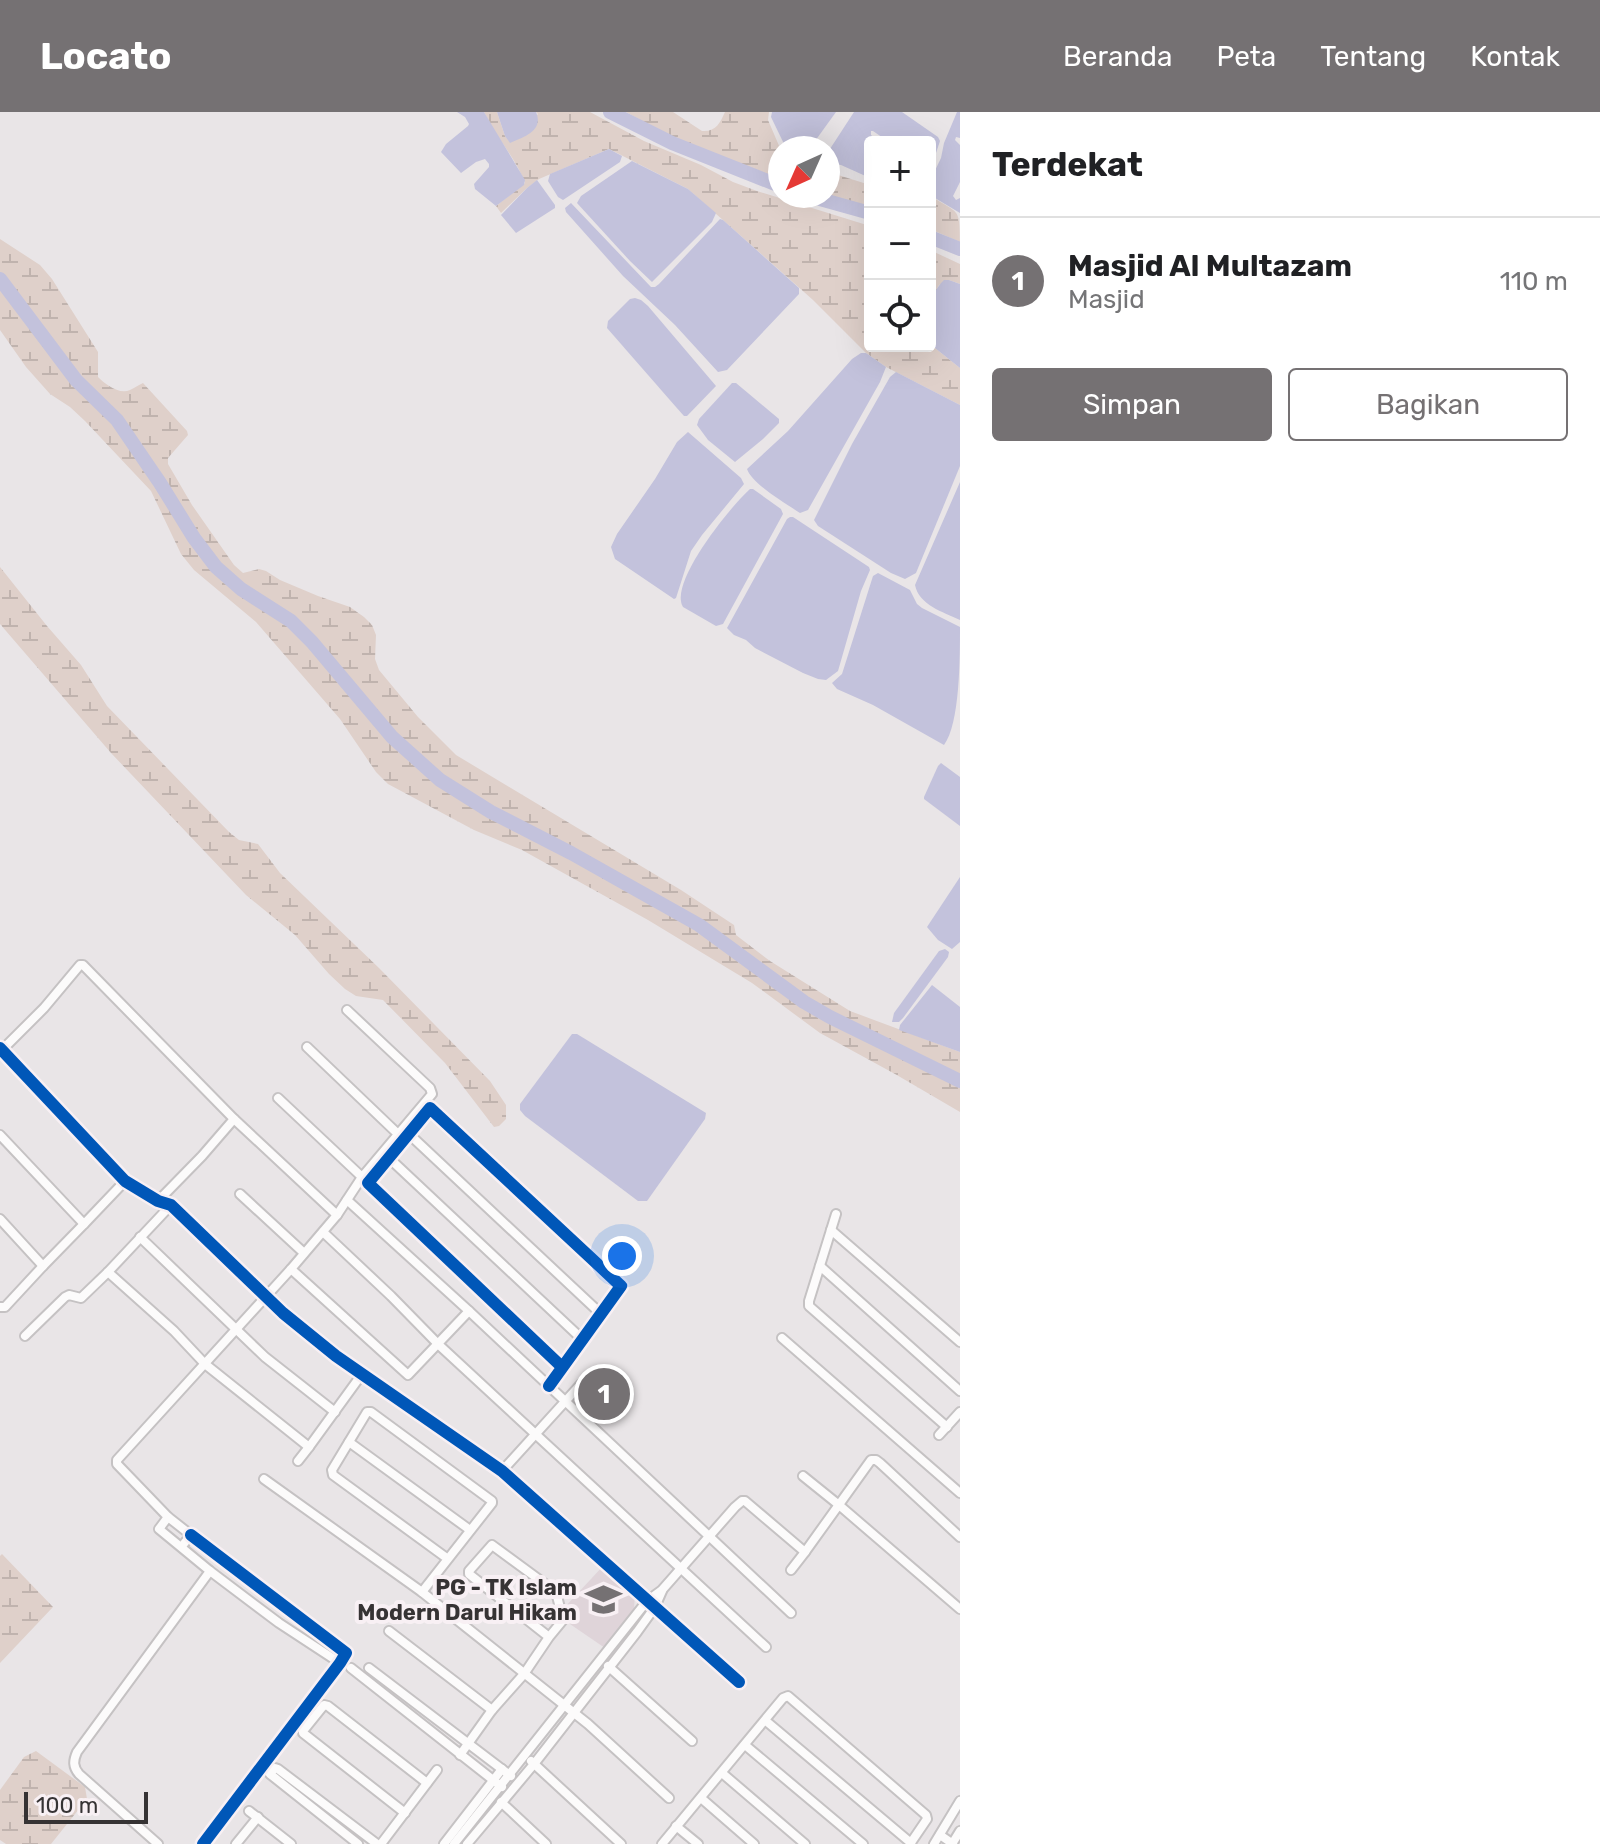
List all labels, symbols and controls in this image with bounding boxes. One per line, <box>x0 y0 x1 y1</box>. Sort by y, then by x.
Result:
text: Locato <box>40 33 171 79</box>
text: Beranda <box>1063 40 1172 73</box>
text: Peta <box>1216 40 1276 73</box>
text: Tentang <box>1320 40 1426 73</box>
text: Kontak <box>1470 40 1560 73</box>
north arrow <box>768 136 840 208</box>
map controls <box>864 136 936 352</box>
button: + <box>864 136 936 208</box>
text: Terdekat <box>992 144 1143 185</box>
button: − <box>864 208 936 280</box>
text: Masjid Al Multazam <box>1068 248 1352 284</box>
text: 1 <box>1012 266 1024 297</box>
text: 110 m <box>1500 266 1568 297</box>
button: locate <box>864 280 936 352</box>
text: Masjid <box>1068 284 1145 315</box>
button: Simpan <box>992 368 1272 441</box>
button: Bagikan <box>1288 368 1568 441</box>
your location <box>602 1236 642 1276</box>
pin: 1 <box>578 1364 630 1424</box>
place label: PG - TK Islam Modern Darul Hikam <box>357 1574 577 1626</box>
school or university icon: PG - TK Islam Modern Darul Hikam <box>584 1581 622 1619</box>
scale bar <box>24 1788 148 1824</box>
text: 100 m <box>36 1792 98 1819</box>

